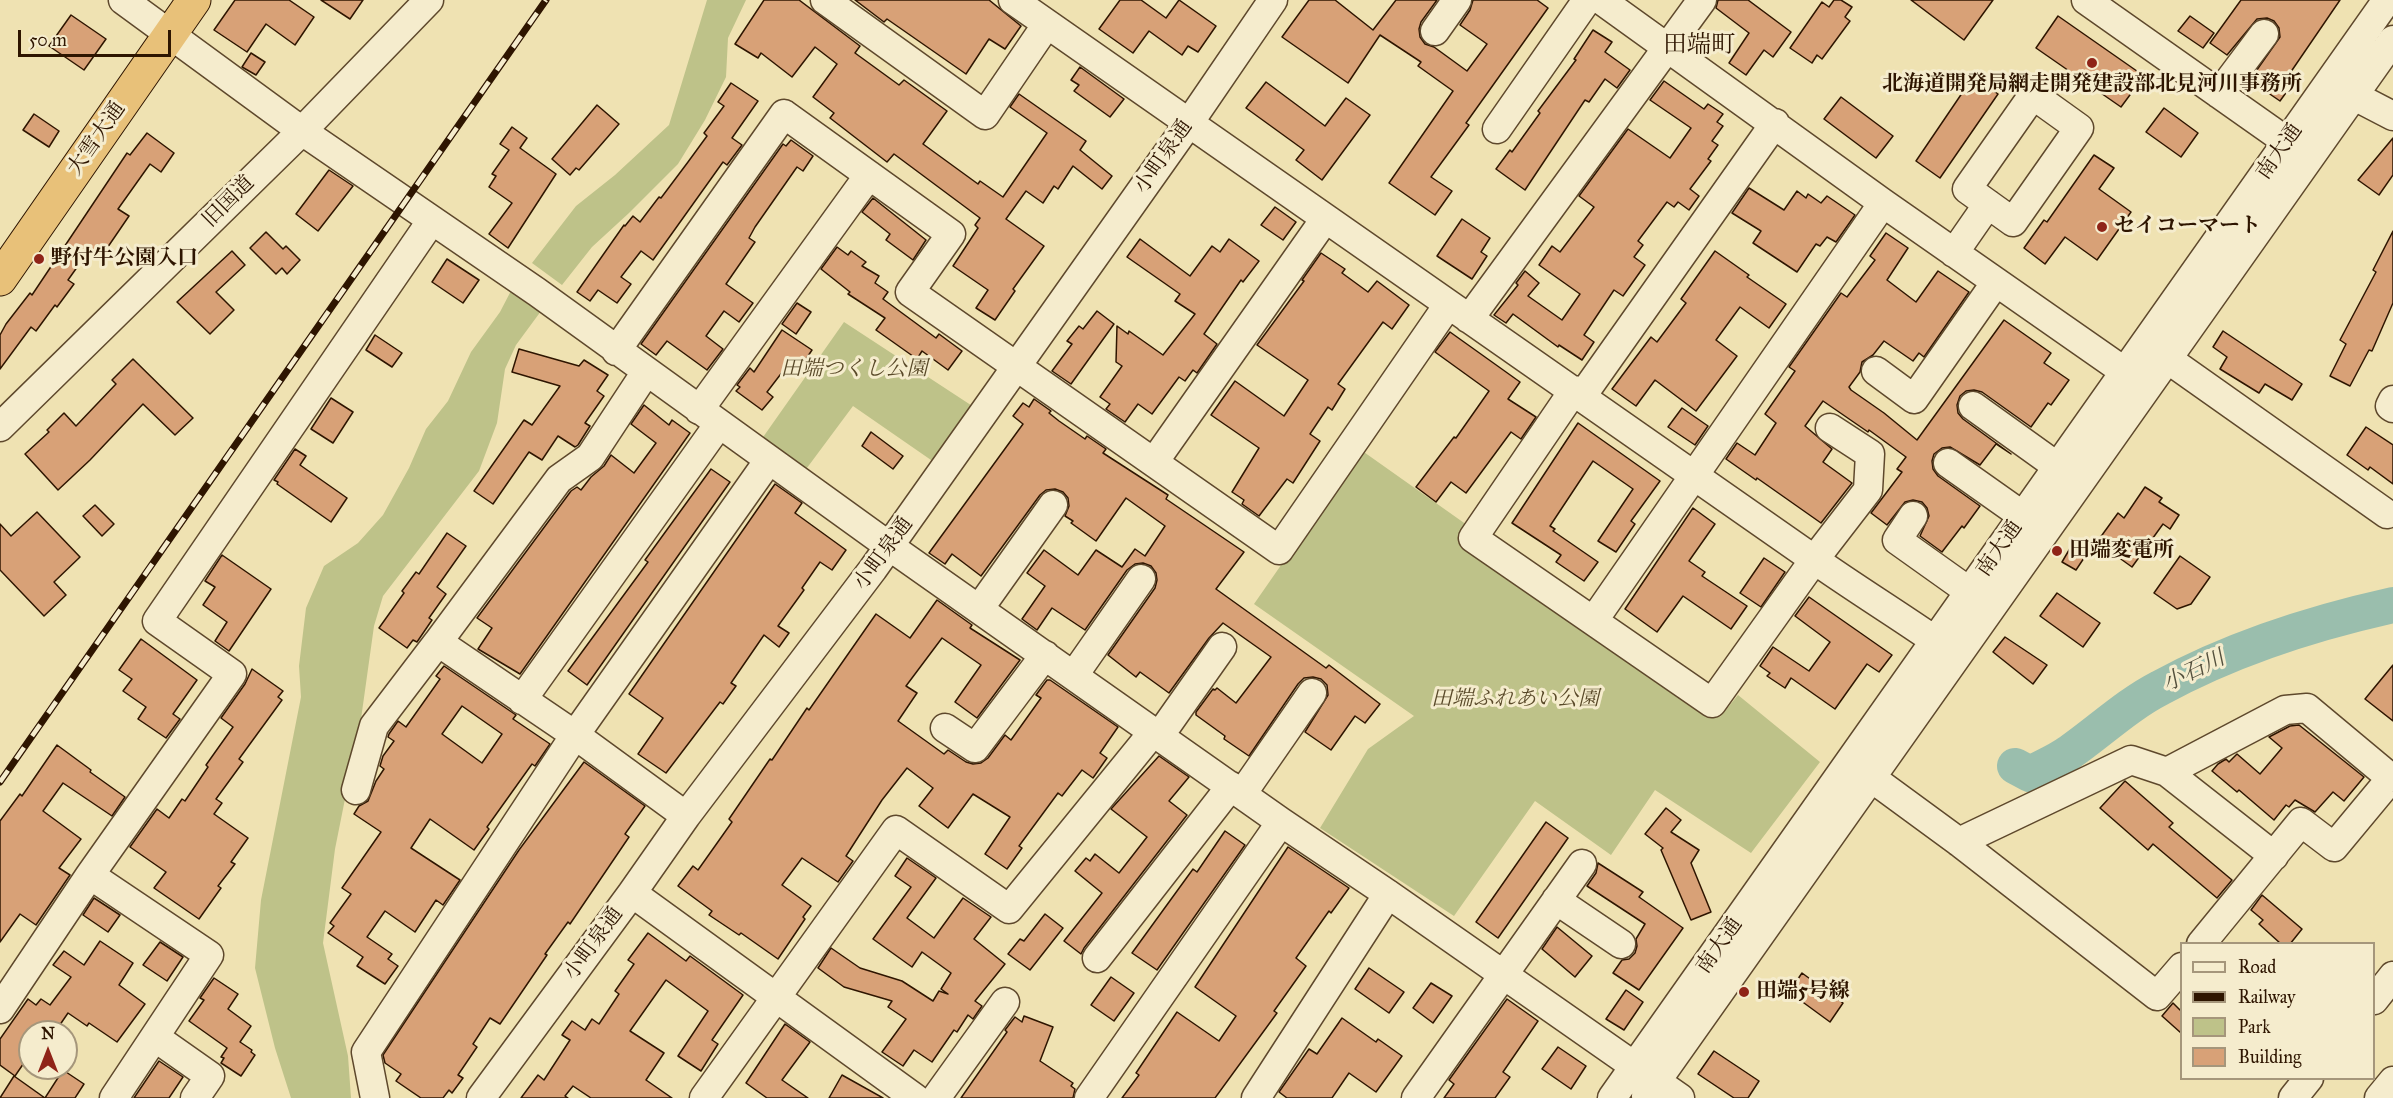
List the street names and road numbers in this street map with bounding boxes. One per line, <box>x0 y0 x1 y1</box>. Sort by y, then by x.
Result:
street label: 大雪大通 <box>63 97 131 181</box>
street label: 小町泉通 <box>1130 115 1198 199</box>
street label: 南大通 <box>2252 119 2308 185</box>
street label: 旧国道 <box>198 171 260 233</box>
street label: 小町泉通 <box>849 513 919 595</box>
street label: 南大通 <box>1972 516 2028 582</box>
street label: 小町泉通 <box>559 903 629 985</box>
street label: 南大通 <box>1692 913 1748 979</box>

